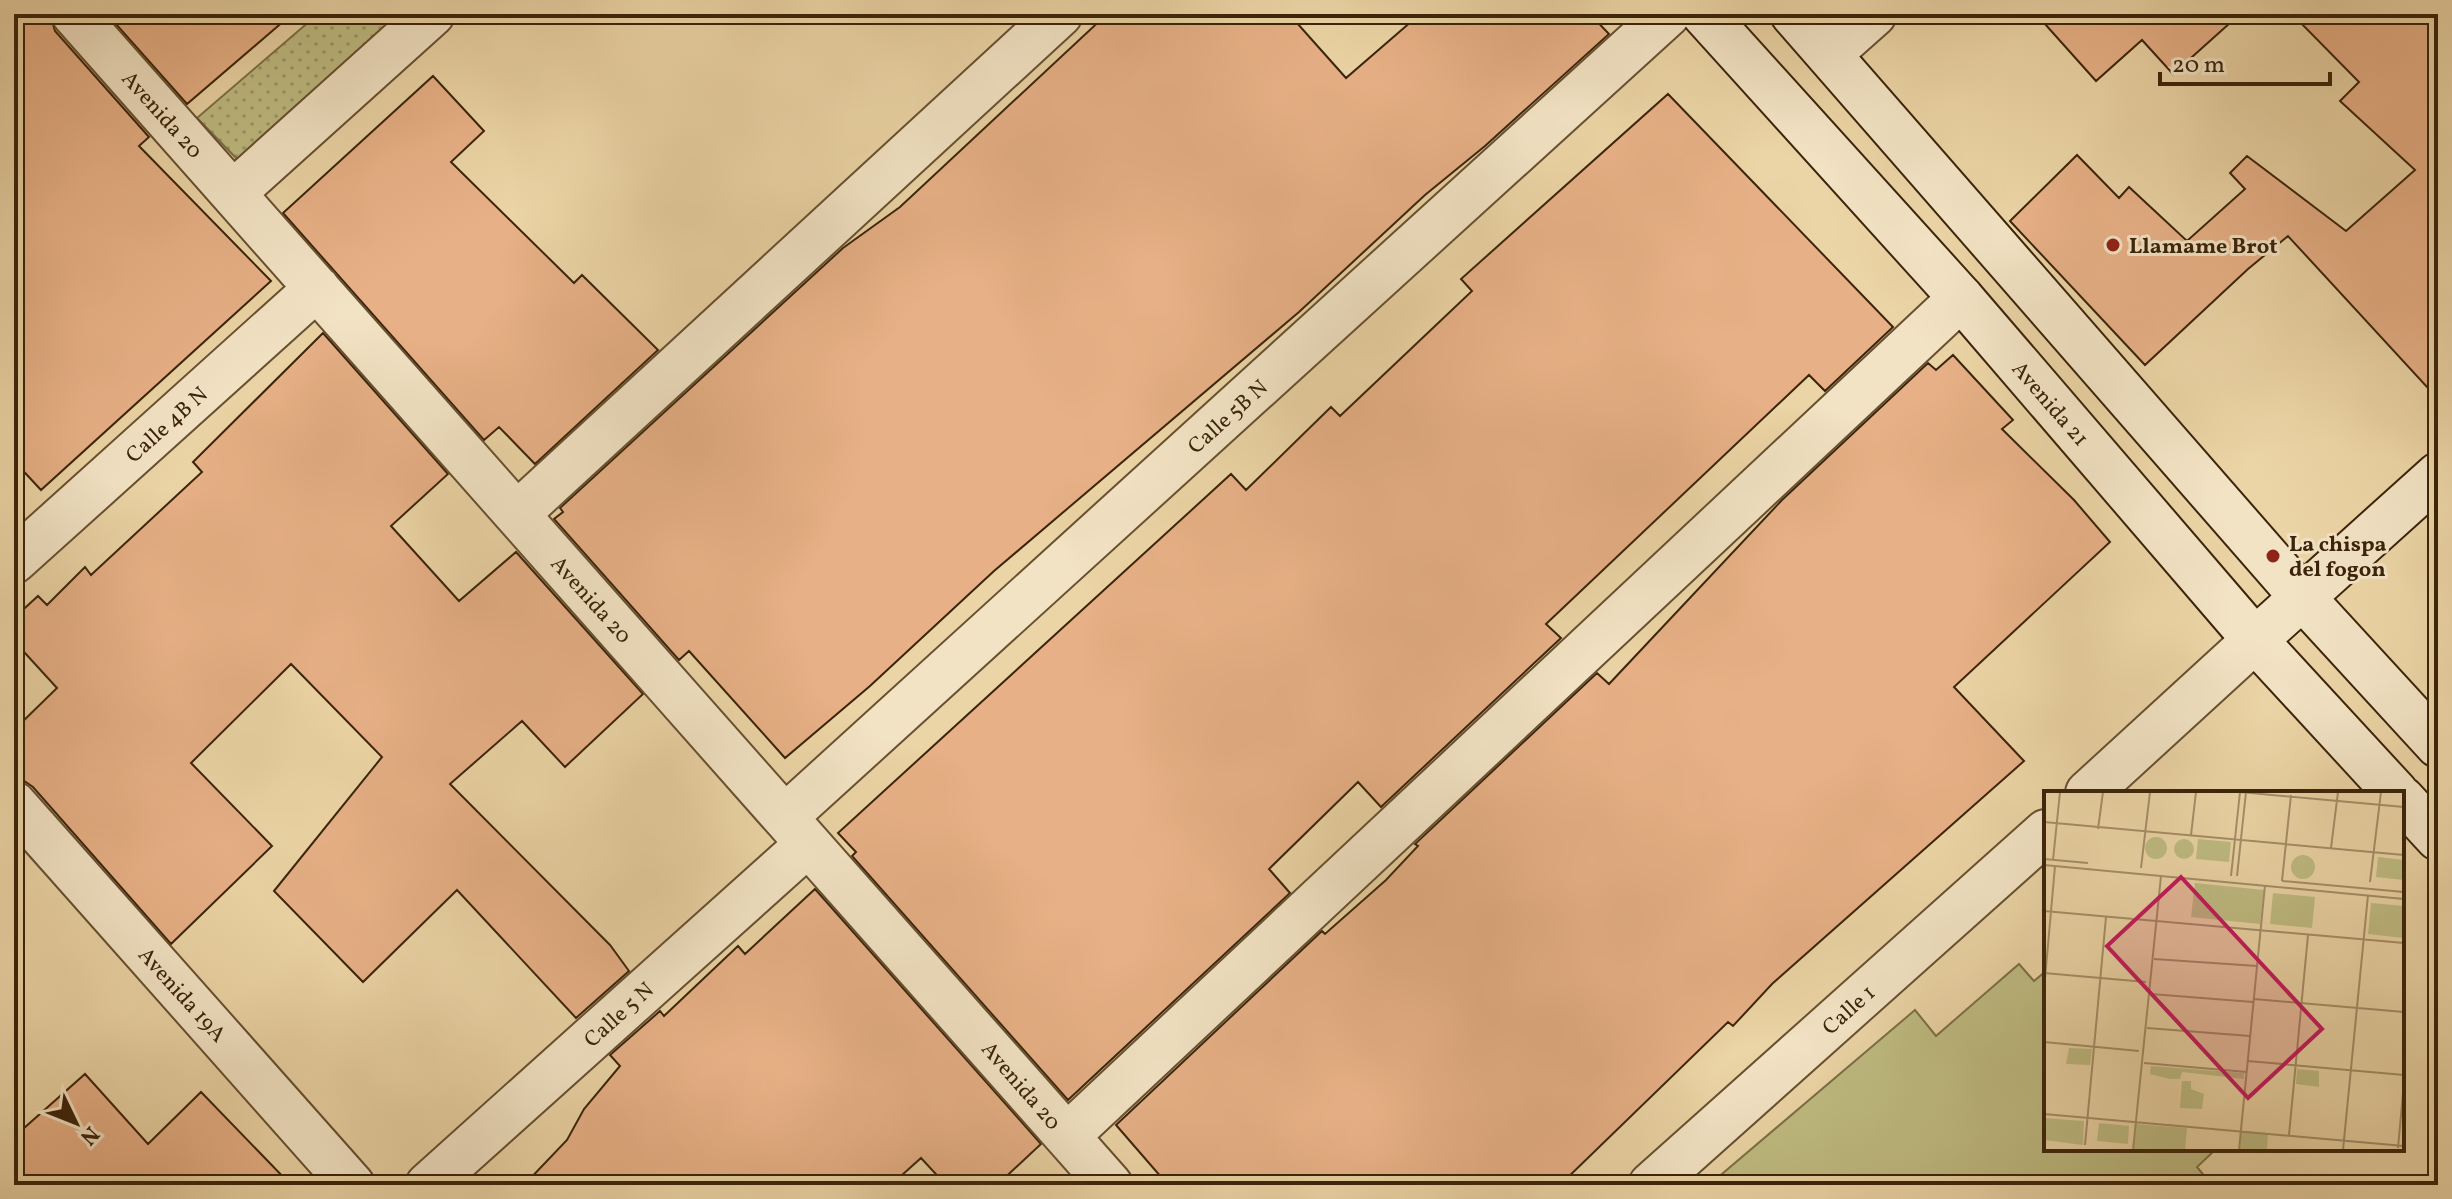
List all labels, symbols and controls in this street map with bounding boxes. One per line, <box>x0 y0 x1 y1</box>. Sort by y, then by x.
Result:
scale bar <box>2160 36 2330 86</box>
text: 20 m <box>2172 49 2225 83</box>
street label: Avenida 20 <box>113 65 209 166</box>
place label: Llamame Brot <box>2129 232 2278 263</box>
marker: Llamame Brot <box>2104 236 2122 254</box>
street label: Avenida 21 <box>2003 355 2095 454</box>
street label: Calle 5B N <box>1182 373 1276 462</box>
street label: Calle 4B N <box>120 381 216 471</box>
place label: La chispa del fogon <box>2289 530 2387 586</box>
marker: La chispa del fogon <box>2264 547 2282 565</box>
street label: Avenida 20 <box>542 550 638 651</box>
inset map <box>2044 791 2404 1151</box>
street label: Avenida 19A <box>130 941 232 1050</box>
street label: Calle 5 N <box>578 976 661 1056</box>
street label: Calle 1 <box>1816 979 1883 1043</box>
street label: Avenida 20 <box>973 1036 1067 1138</box>
north arrow <box>36 1083 116 1163</box>
text: N <box>72 1119 106 1151</box>

